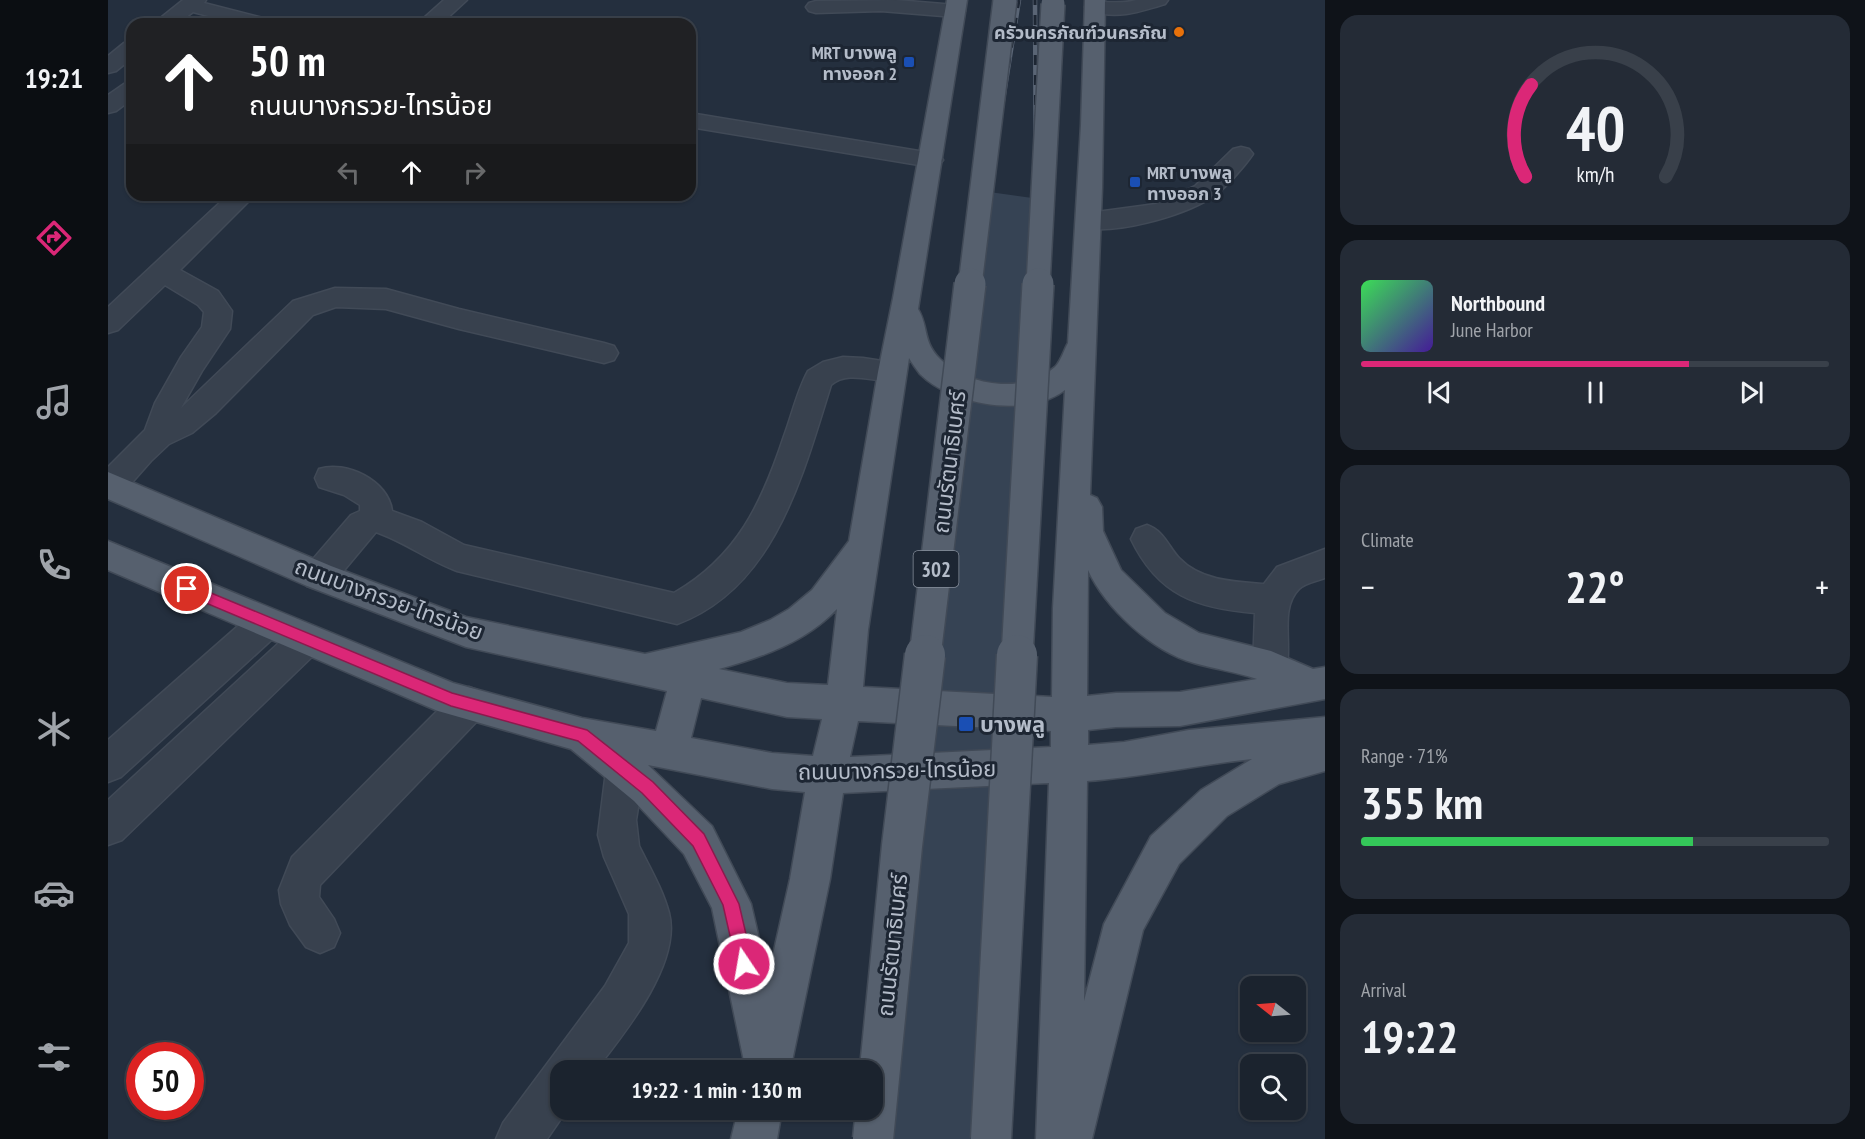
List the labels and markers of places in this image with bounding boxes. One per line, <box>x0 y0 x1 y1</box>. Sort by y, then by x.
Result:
place label: ครัวนครภัณฑ์วนครภัณ <box>994 21 1167 44</box>
marker: ครัวนครภัณฑ์วนครภัณ <box>1172 25 1186 39</box>
place label: MRT บางพลู ทางออก 2 <box>812 41 897 85</box>
marker: MRT บางพลู ทางออก 2 <box>902 55 916 69</box>
place label: MRT บางพลู ทางออก 3 <box>1147 161 1232 205</box>
marker: MRT บางพลู ทางออก 3 <box>1128 175 1142 189</box>
pin <box>161 563 212 614</box>
place label: บางพลู <box>980 710 1045 738</box>
marker: บางพลู <box>957 715 975 733</box>

